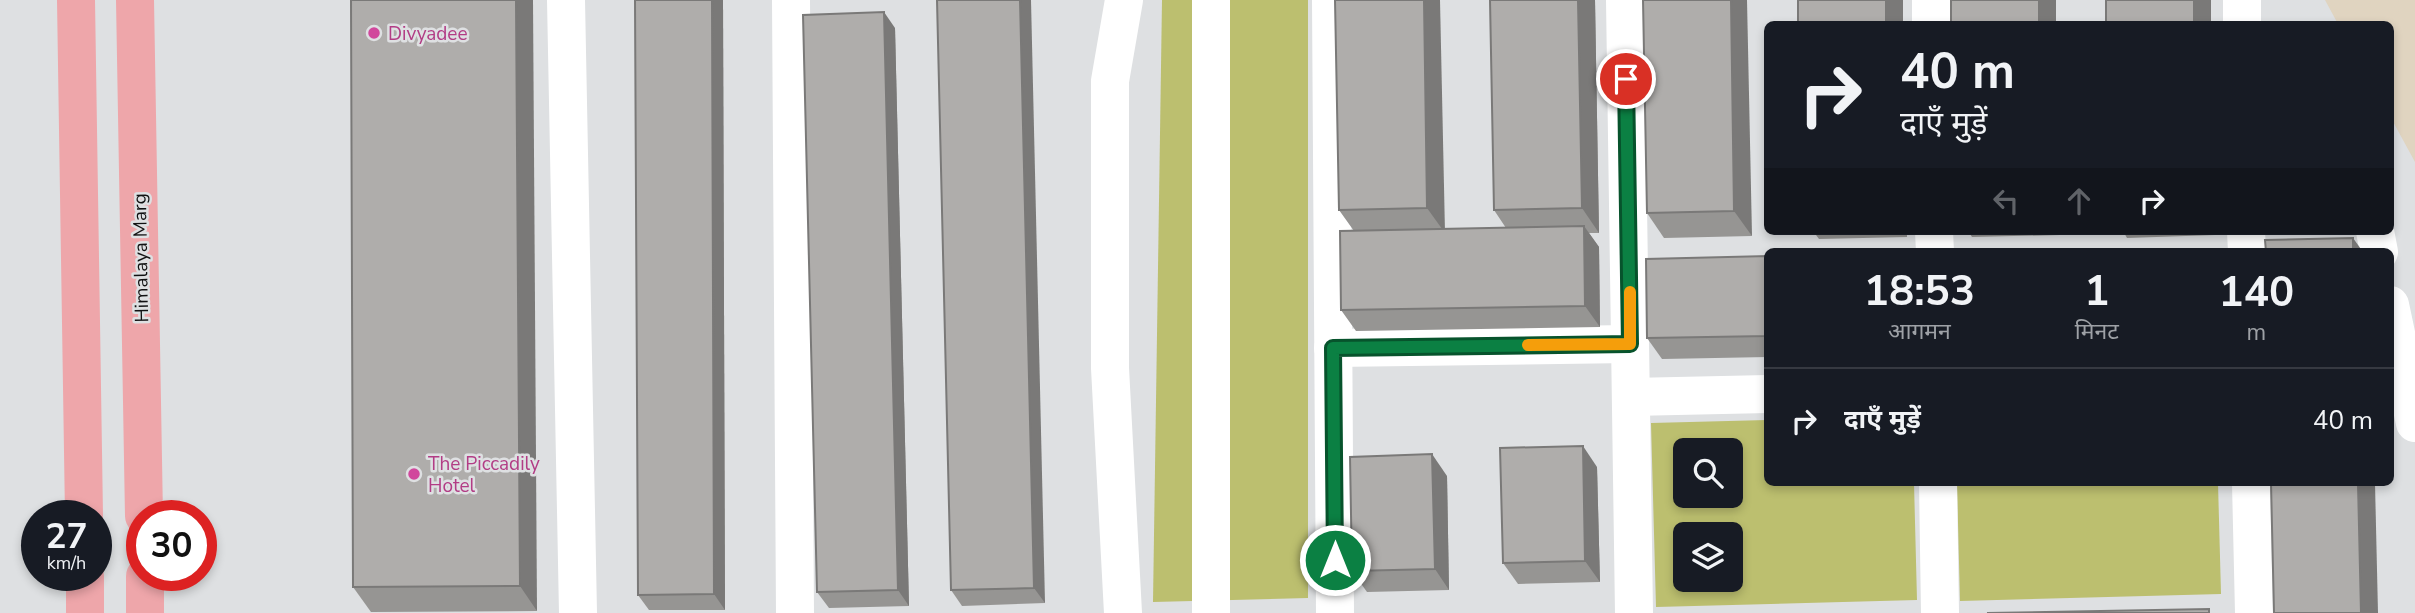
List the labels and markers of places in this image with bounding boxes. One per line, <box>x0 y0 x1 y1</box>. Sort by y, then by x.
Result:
place label: Divyadee <box>388 21 468 47</box>
marker: Divyadee <box>366 25 382 41</box>
pin <box>1596 49 1656 109</box>
place label: The Piccadily Hotel <box>428 451 540 499</box>
marker: The Piccadily Hotel <box>406 466 422 482</box>

